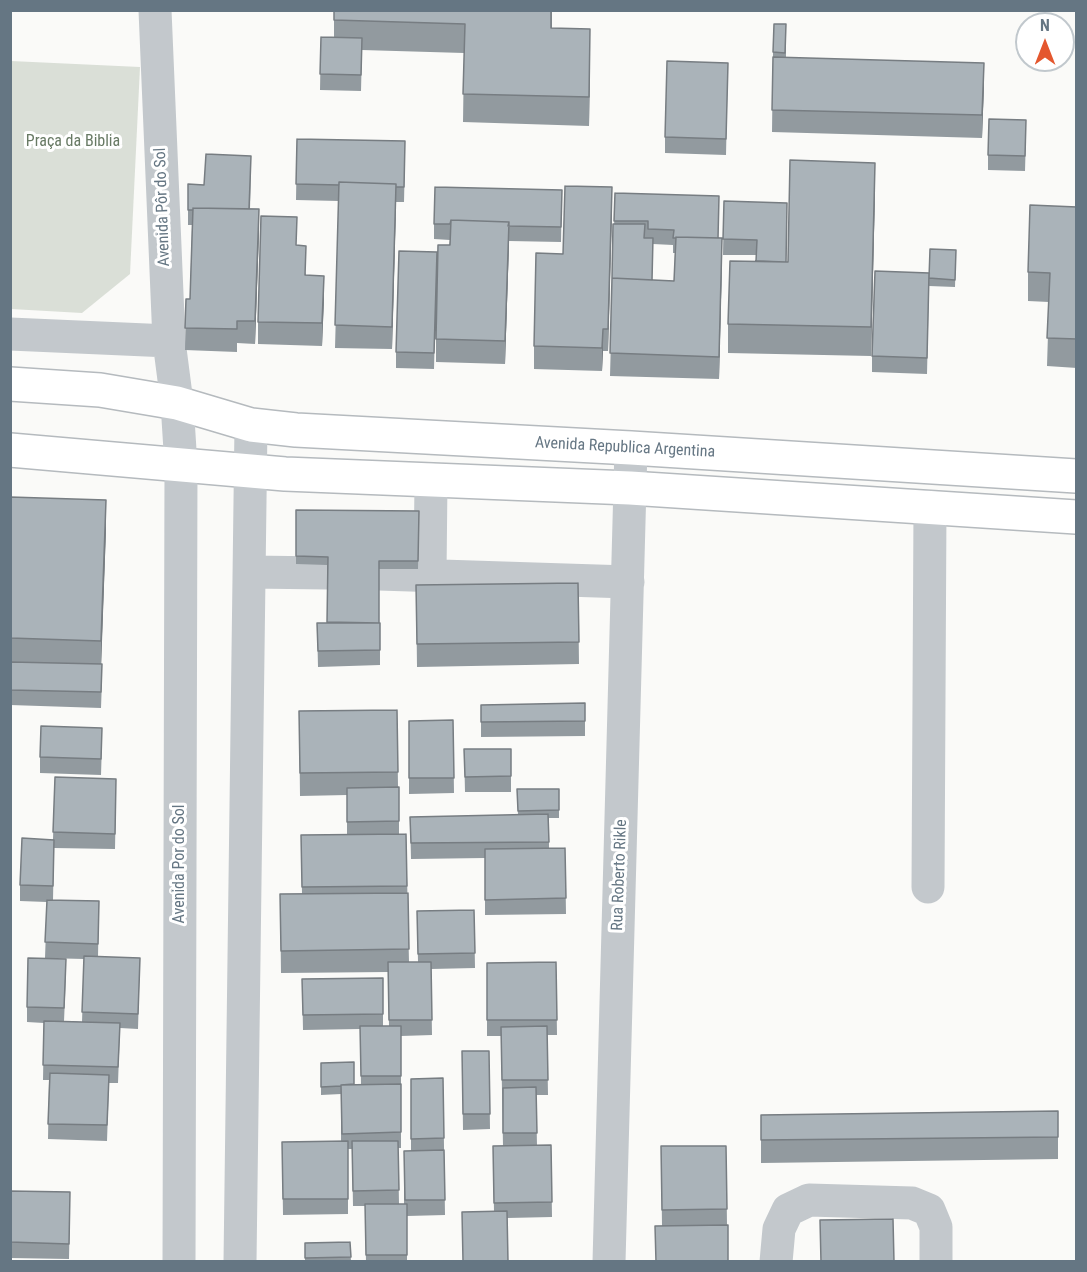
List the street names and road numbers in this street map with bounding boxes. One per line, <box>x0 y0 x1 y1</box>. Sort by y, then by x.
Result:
street label: Avenida Pôr do Sol <box>151 147 175 267</box>
street label: Avenida Republica Argentina <box>534 434 716 462</box>
street label: Avenida Por do Sol <box>170 805 190 923</box>
street label: Rua Roberto Rikle <box>608 819 632 931</box>

